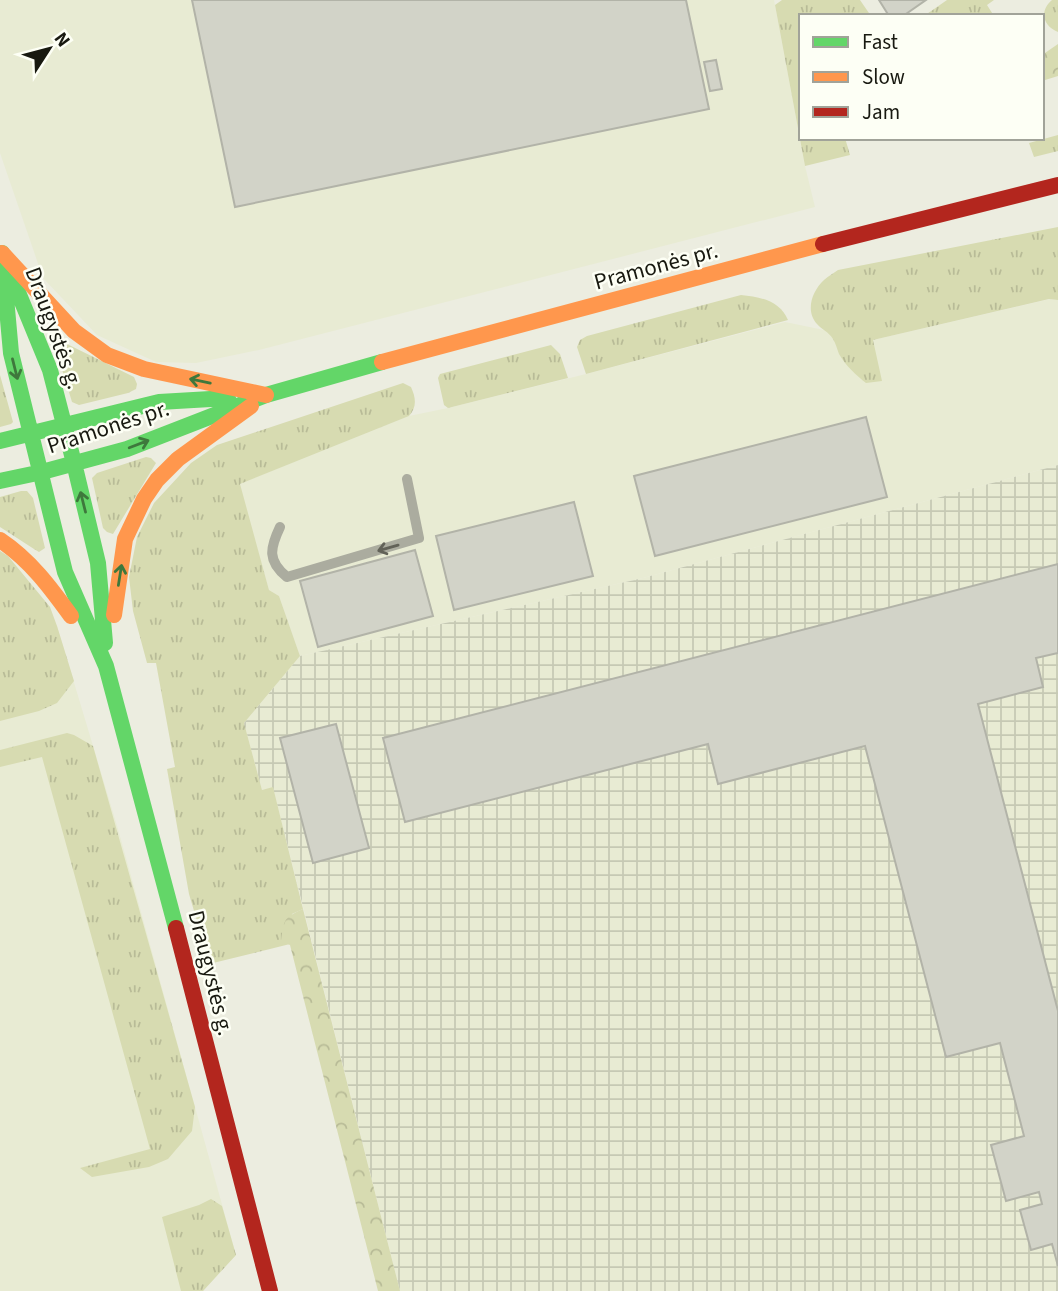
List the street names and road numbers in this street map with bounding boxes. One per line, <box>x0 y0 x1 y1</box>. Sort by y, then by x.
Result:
street label: Pramonės pr. <box>590 234 722 298</box>
street label: Draugystės g. <box>17 262 91 394</box>
street label: Pramonės pr. <box>43 392 173 462</box>
street label: Draugystės g. <box>180 907 242 1039</box>

